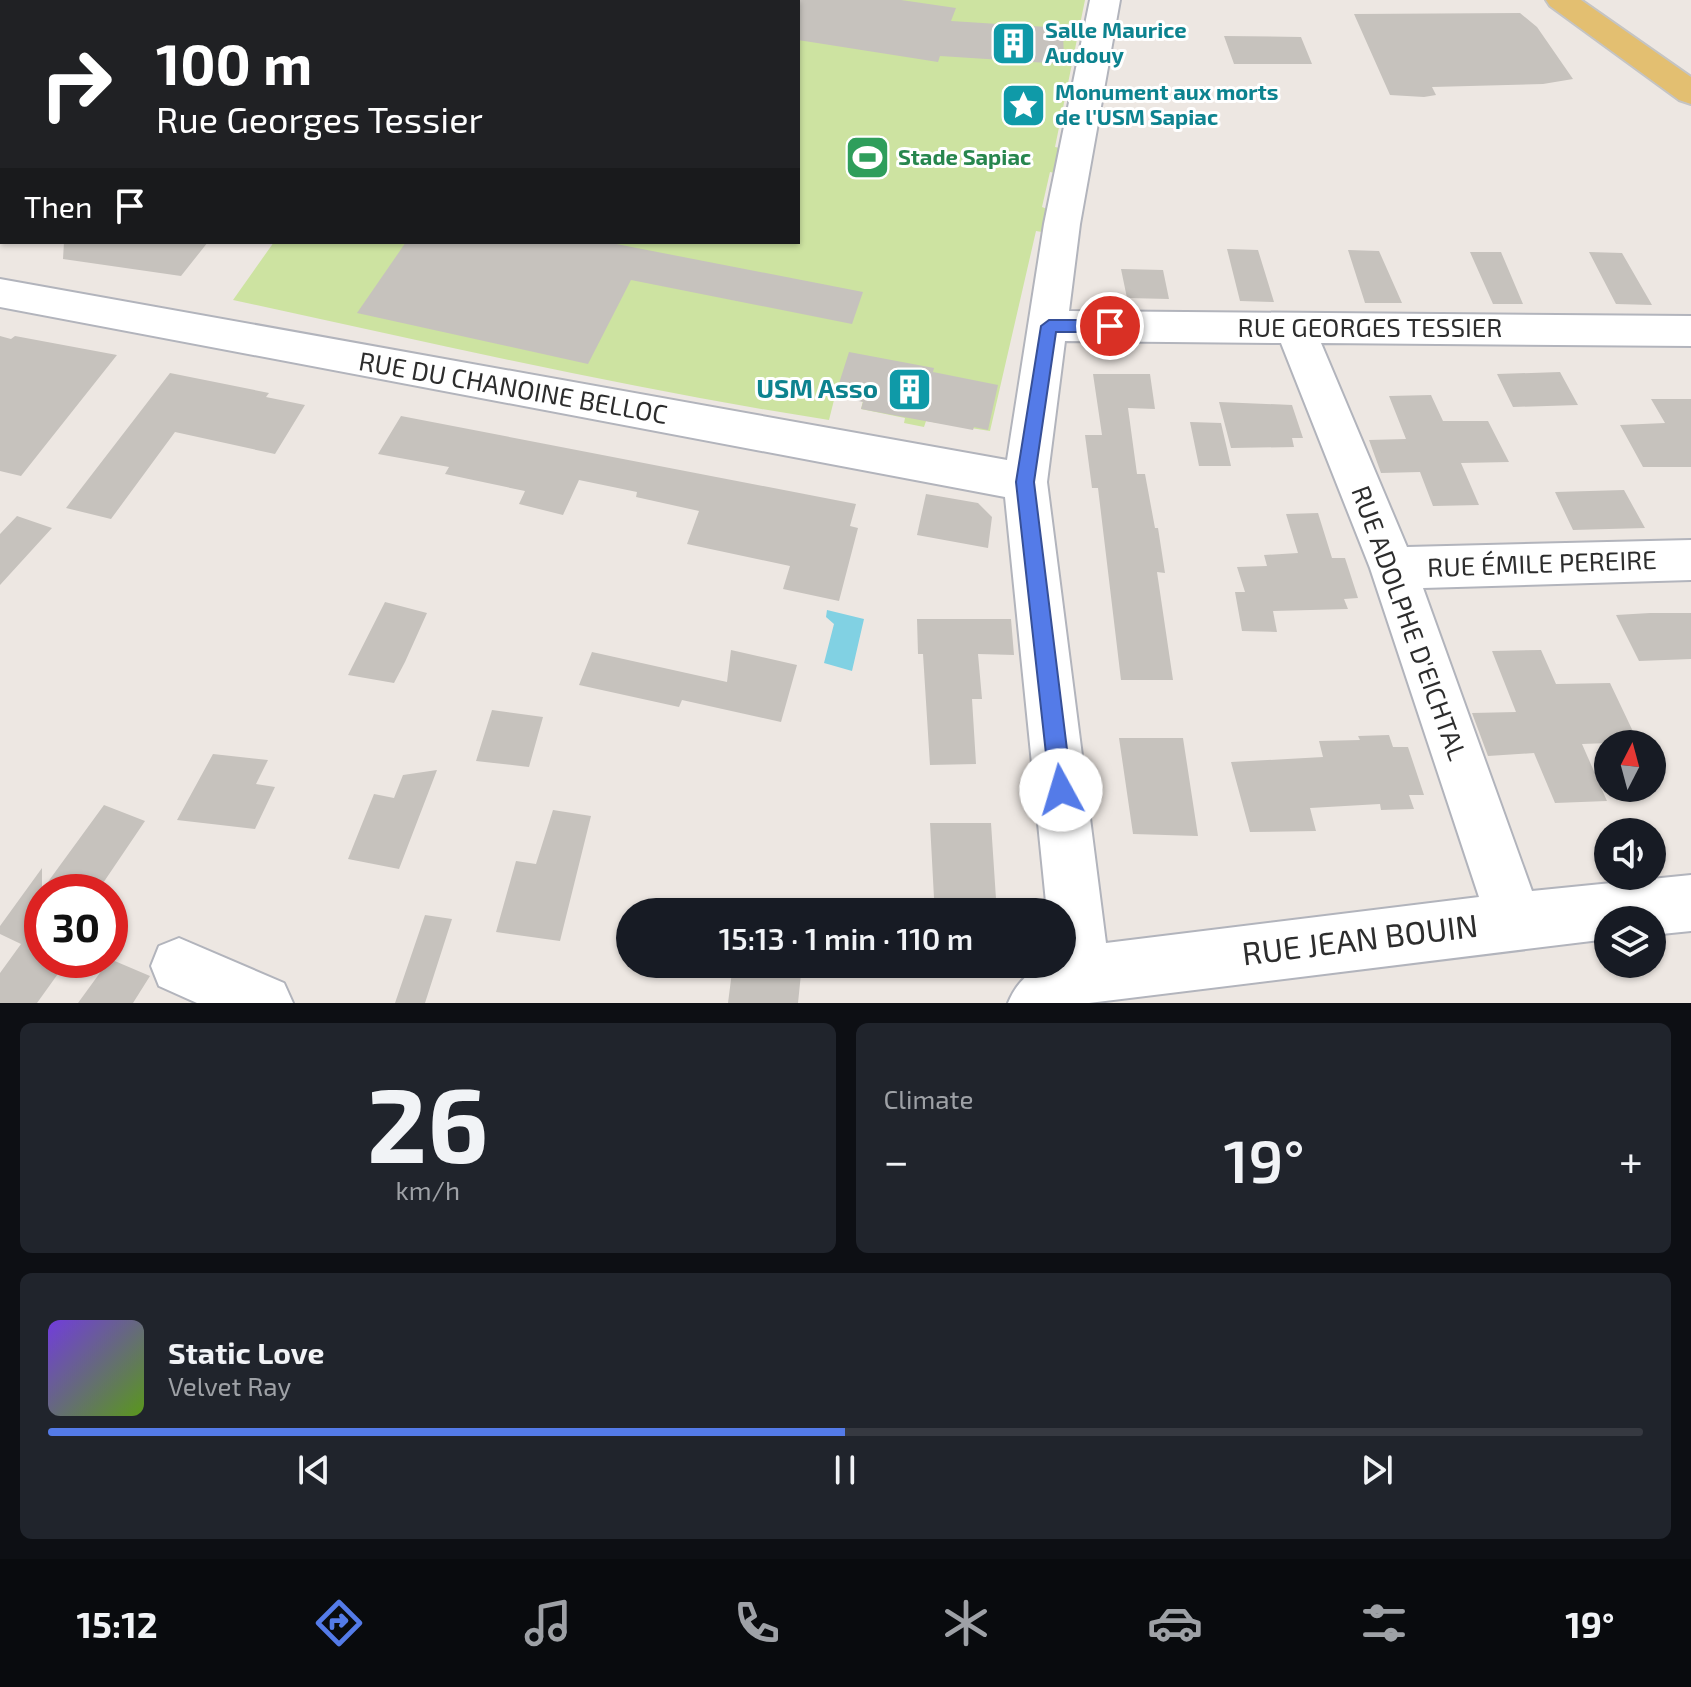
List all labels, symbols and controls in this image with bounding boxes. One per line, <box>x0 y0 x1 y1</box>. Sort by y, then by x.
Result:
place label: Salle Maurice Audouy <box>1045 16 1187 68</box>
building icon: Salle Maurice Audouy <box>990 19 1038 67</box>
text: 100 m <box>156 29 312 96</box>
icon: right <box>24 32 128 136</box>
place label: Monument aux morts de l'USM Sapiac <box>1055 78 1278 129</box>
place icon: Monument aux morts de l'USM Sapiac <box>1000 81 1048 129</box>
text: Rue Georges Tessier <box>156 97 483 140</box>
sports icon: Stade Sapiac <box>843 133 891 181</box>
place label: Stade Sapiac <box>898 143 1031 169</box>
icon: arrive <box>108 184 152 228</box>
text: Then <box>24 188 92 224</box>
pin <box>1076 292 1144 360</box>
icon: arrive <box>1088 304 1132 348</box>
street label: RUE GEORGES TESSIER <box>1238 311 1502 342</box>
street label: RUE DU CHANOINE BELLOC <box>357 344 670 429</box>
building icon: USM Asso <box>885 365 933 413</box>
place label: USM Asso <box>756 372 878 403</box>
street label: RUE ADOLPHE D'EICHTAL <box>1346 481 1475 764</box>
street label: RUE ÉMILE PEREIRE <box>1427 543 1657 582</box>
north arrow <box>1594 730 1666 802</box>
map controls <box>1594 730 1666 978</box>
position arrow <box>1019 748 1103 832</box>
button: sound <box>1594 818 1666 890</box>
speed limit sign: 30 <box>24 874 128 978</box>
street label: RUE JEAN BOUIN <box>1240 905 1480 971</box>
button: layers <box>1594 906 1666 978</box>
text: 15:13 · 1 min · 110 m <box>719 920 973 956</box>
text: 26 <box>367 1059 489 1184</box>
text: Climate <box>884 1083 973 1114</box>
text: 19° <box>1223 1123 1305 1195</box>
text: − <box>884 1133 909 1186</box>
text: + <box>1619 1133 1643 1186</box>
text: km/h <box>395 1174 460 1205</box>
text: Static Love <box>168 1334 324 1370</box>
text: Velvet Ray <box>168 1370 291 1401</box>
icon: previous <box>292 1448 336 1492</box>
icon: pause <box>823 1448 867 1492</box>
icon: next <box>1355 1448 1399 1492</box>
icon: directions <box>311 1595 367 1651</box>
icon: music <box>520 1595 576 1651</box>
icon: phone <box>729 1595 785 1651</box>
icon: climate <box>938 1595 994 1651</box>
icon: car <box>1147 1595 1203 1651</box>
icon: filters <box>1356 1595 1412 1651</box>
text: 15:12 <box>77 1602 158 1645</box>
text: 19° <box>1565 1602 1614 1645</box>

